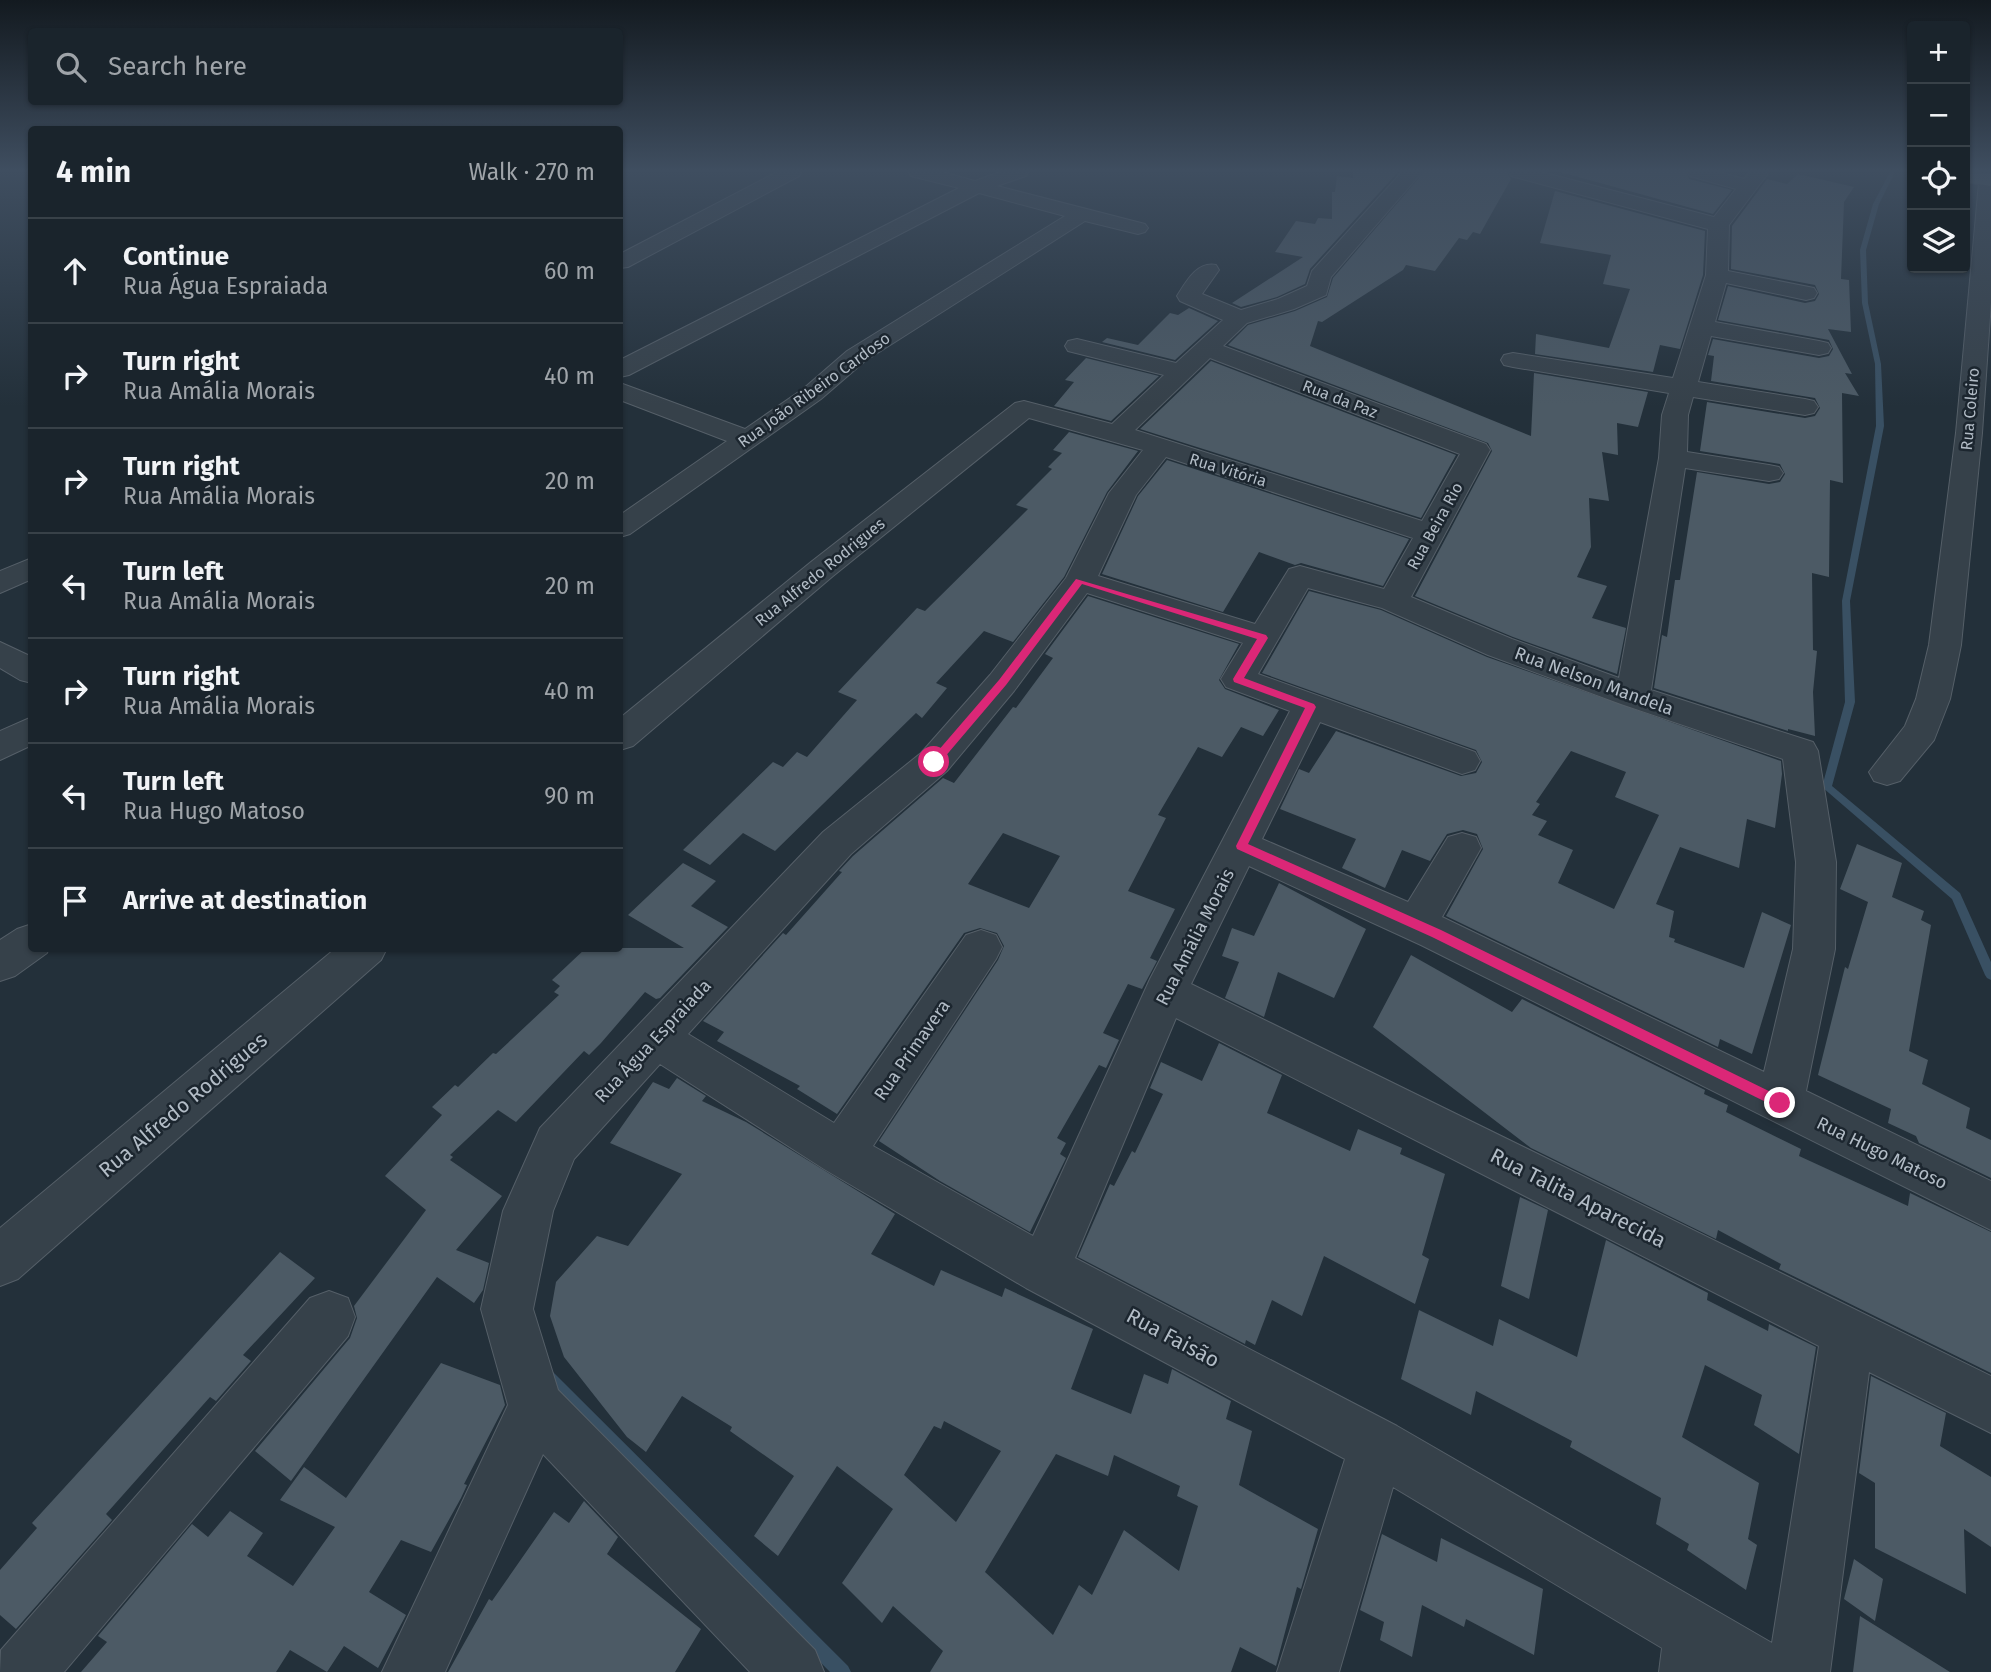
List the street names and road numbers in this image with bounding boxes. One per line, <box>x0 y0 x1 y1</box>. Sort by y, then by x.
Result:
street label: Rua João Ribeiro Cardoso <box>734 328 894 452</box>
street label: Rua Coleiro <box>1957 367 1983 451</box>
street label: Rua da Paz <box>1300 376 1380 422</box>
street label: Rua Vitória <box>1187 449 1269 491</box>
street label: Rua Beira Rio <box>1403 479 1467 573</box>
street label: Rua Alfredo Rodrigues <box>751 514 889 630</box>
street label: Rua Nelson Mandela <box>1512 642 1676 720</box>
street label: Rua Amália Morais <box>1151 865 1239 1009</box>
street label: Rua Água Espraiada <box>589 974 716 1107</box>
street label: Rua Primavera <box>869 995 955 1105</box>
street label: Rua Alfredo Rodrigues <box>93 1027 273 1183</box>
street label: Rua Hugo Matoso <box>1813 1112 1951 1194</box>
street label: Rua Talita Aparecida <box>1486 1142 1670 1254</box>
street label: Rua Faisão <box>1122 1303 1224 1373</box>

